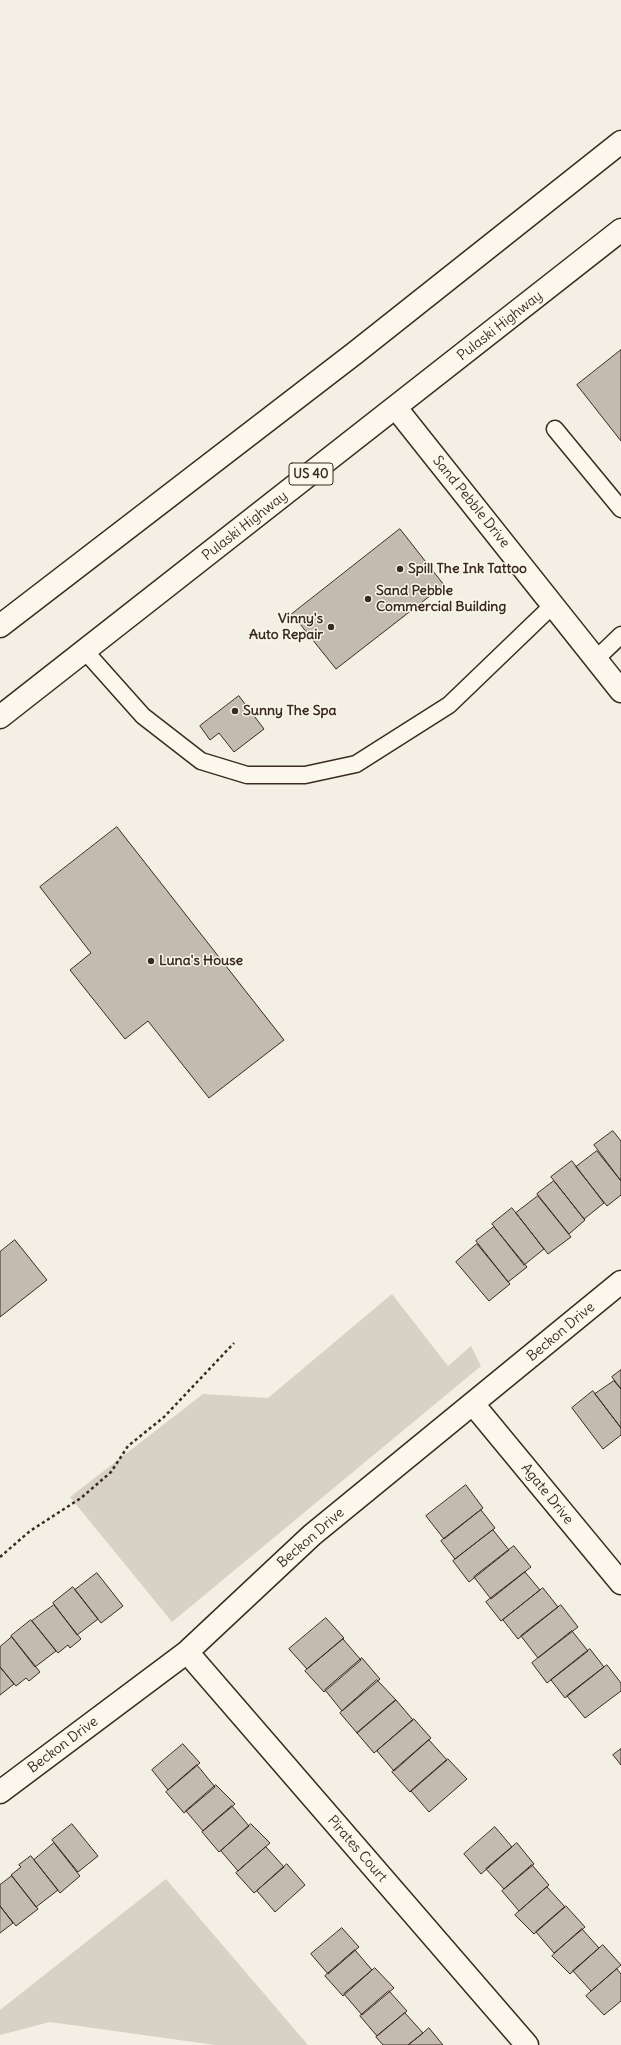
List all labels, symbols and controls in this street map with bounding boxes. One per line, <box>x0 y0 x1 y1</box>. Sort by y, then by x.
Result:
street label: Pulaski Highway <box>454 288 546 364</box>
street label: Sand Pebble Drive <box>429 453 513 551</box>
road number: US 40 <box>289 463 333 485</box>
street label: Pulaski Highway <box>199 488 291 564</box>
place label: Spill The Ink Tattoo <box>408 561 527 577</box>
marker: Spill The Ink Tattoo <box>395 564 405 574</box>
place label: Sand Pebble Commercial Building <box>376 583 506 616</box>
marker: Sand Pebble Commercial Building <box>363 594 373 604</box>
place label: Vinny's Auto Repair <box>249 611 323 644</box>
marker: Vinny's Auto Repair <box>326 622 336 632</box>
place label: Sunny The Spa <box>243 703 336 719</box>
marker: Sunny The Spa <box>230 706 240 716</box>
place label: Luna's House <box>159 953 243 969</box>
marker: Luna's House <box>146 956 156 966</box>
street label: Beckon Drive <box>524 1299 598 1365</box>
street label: Agate Drive <box>517 1460 577 1528</box>
street label: Beckon Drive <box>274 1504 348 1572</box>
street label: Beckon Drive <box>25 1713 101 1777</box>
street label: Pirates Court <box>324 1812 390 1886</box>

